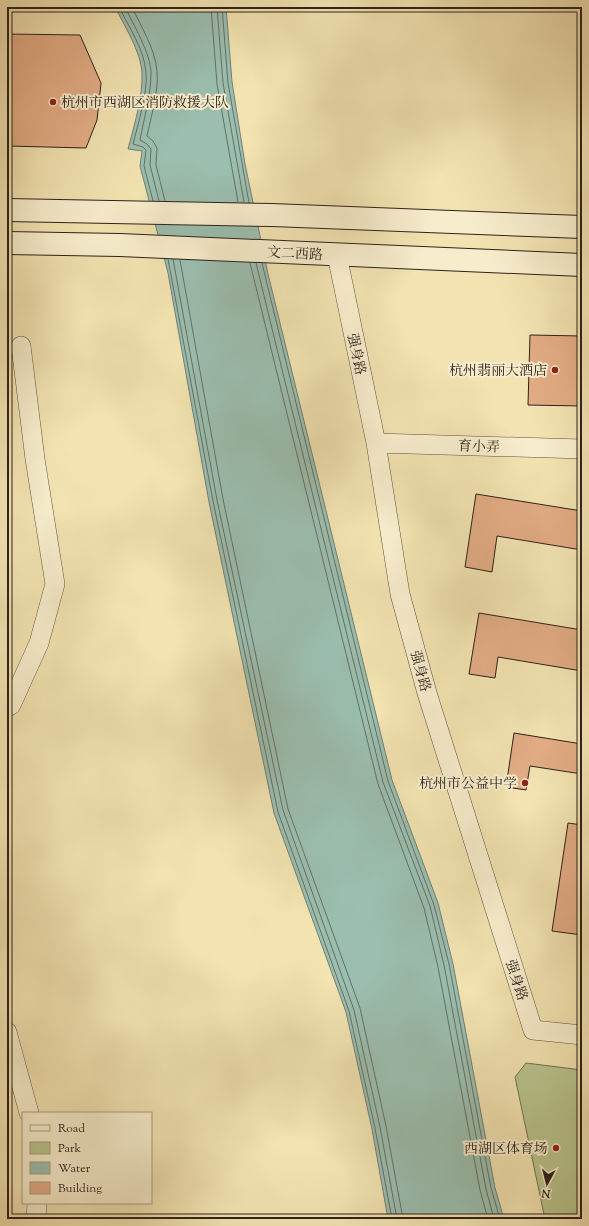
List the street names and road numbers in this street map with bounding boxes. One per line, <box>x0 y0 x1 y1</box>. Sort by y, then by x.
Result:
street label: 文二西路 <box>266 244 323 266</box>
street label: 强身路 <box>341 332 369 377</box>
street label: 育小弄 <box>458 437 500 459</box>
street label: 强身路 <box>404 649 434 694</box>
street label: 强身路 <box>499 958 531 1004</box>

